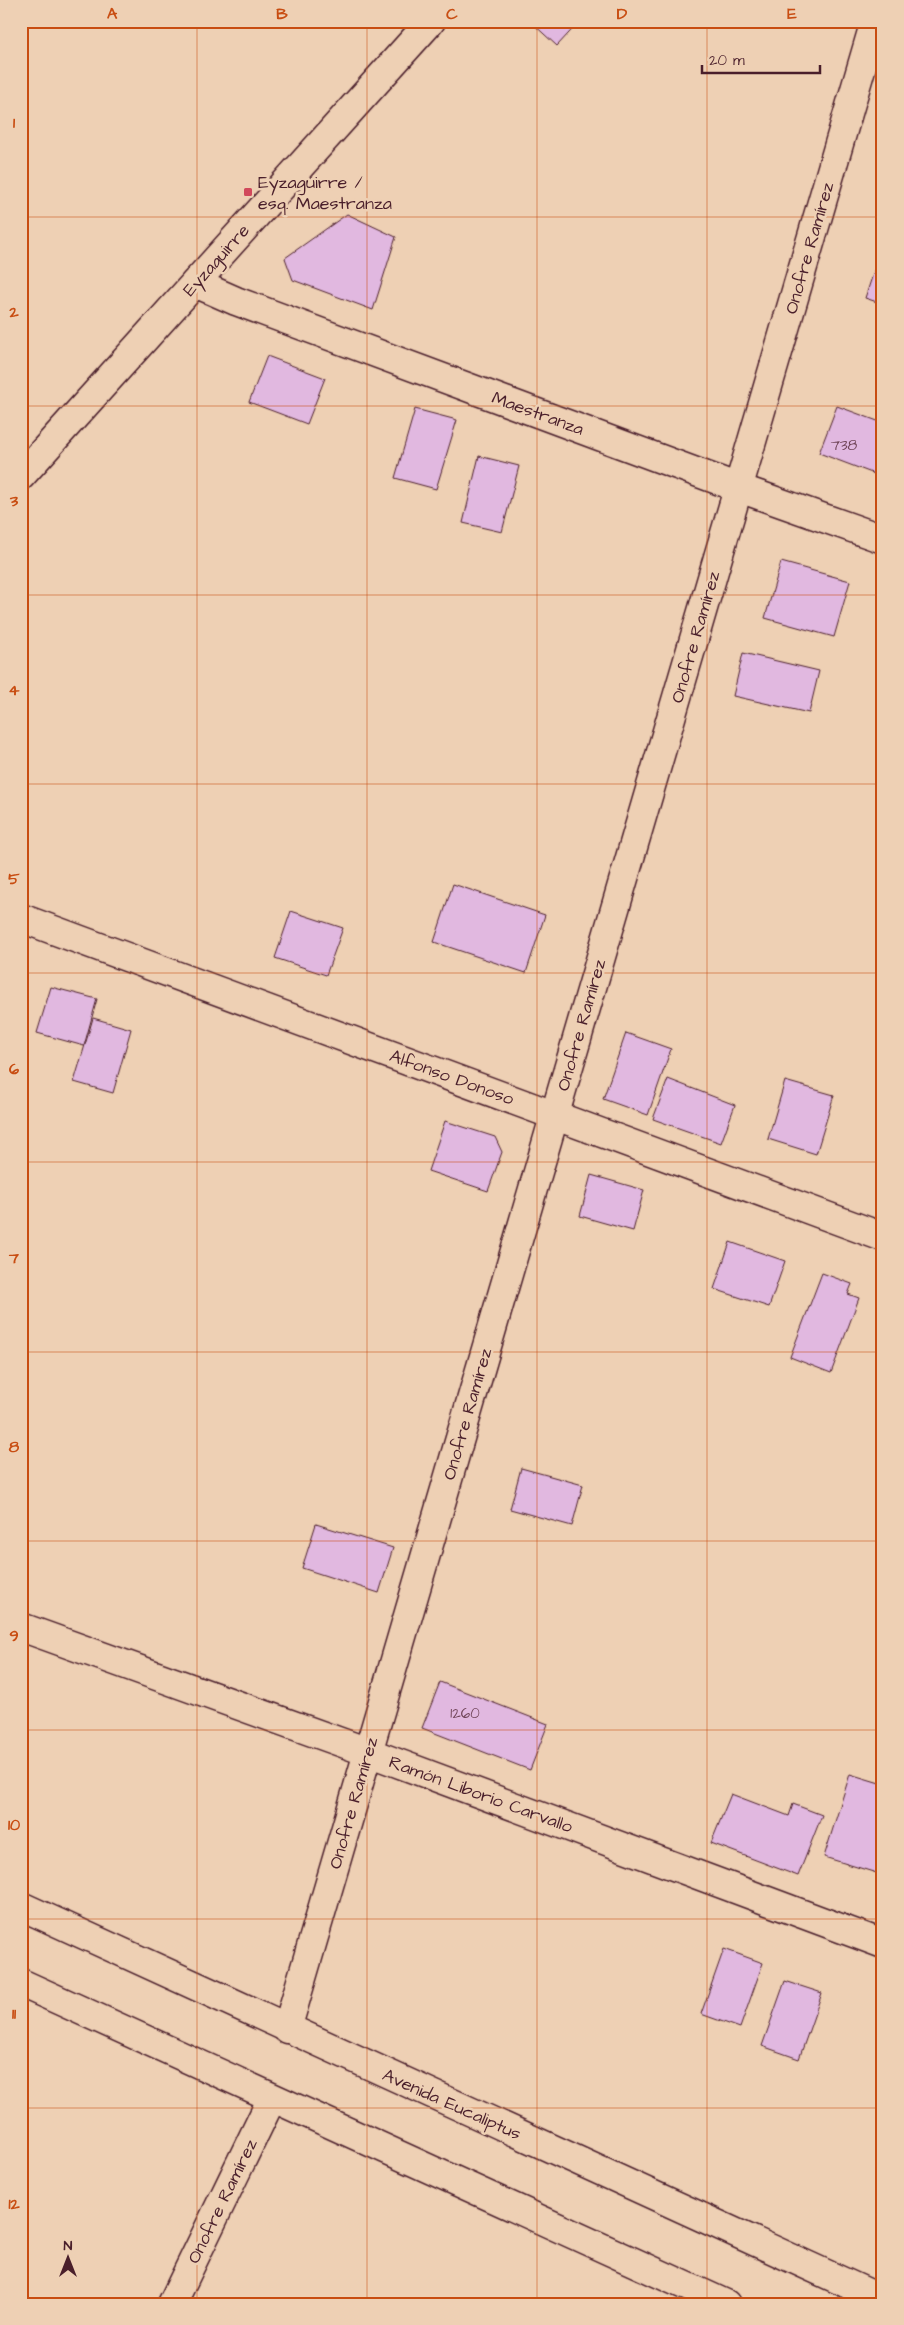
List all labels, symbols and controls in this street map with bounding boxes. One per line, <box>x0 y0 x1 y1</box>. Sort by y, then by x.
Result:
text: A <box>107 3 118 25</box>
text: B <box>276 3 288 25</box>
text: C <box>446 3 458 25</box>
text: D <box>617 3 628 25</box>
text: E <box>787 3 797 25</box>
scale bar <box>702 42 819 74</box>
text: 20 m <box>709 50 745 71</box>
text: 1 <box>13 112 16 134</box>
place label: Eyzaguirre / esq. Maestranza <box>258 170 392 216</box>
street label: Onofre Ramírez <box>779 179 840 317</box>
marker: Eyzaguirre / esq. Maestranza <box>242 186 254 198</box>
street label: Eyzaguirre <box>177 219 256 303</box>
text: 2 <box>8 301 19 323</box>
street label: Maestranza <box>488 385 587 442</box>
house number: 738 <box>831 435 858 456</box>
text: 3 <box>9 490 19 512</box>
street label: Onofre Ramírez <box>665 568 726 706</box>
text: 4 <box>9 679 20 701</box>
text: 5 <box>8 868 20 890</box>
street label: Onofre Ramírez <box>551 956 612 1094</box>
street label: Alfonso Donoso <box>386 1043 517 1112</box>
text: 6 <box>9 1058 19 1080</box>
text: 7 <box>8 1247 19 1269</box>
street label: Onofre Ramírez <box>437 1345 498 1483</box>
text: 8 <box>9 1436 20 1458</box>
text: 9 <box>9 1625 19 1647</box>
house number: 1260 <box>450 1703 480 1724</box>
street label: Onofre Ramírez <box>323 1734 384 1872</box>
street label: Ramón Liborio Carvallo <box>385 1750 576 1839</box>
text: 10 <box>8 1814 20 1836</box>
text: 11 <box>12 2003 17 2025</box>
street label: Avenida Eucaliptus <box>379 2063 525 2146</box>
street label: Onofre Ramírez <box>181 2135 264 2268</box>
text: 12 <box>8 2193 20 2215</box>
north arrow <box>42 2232 92 2282</box>
text: N <box>64 2236 73 2256</box>

